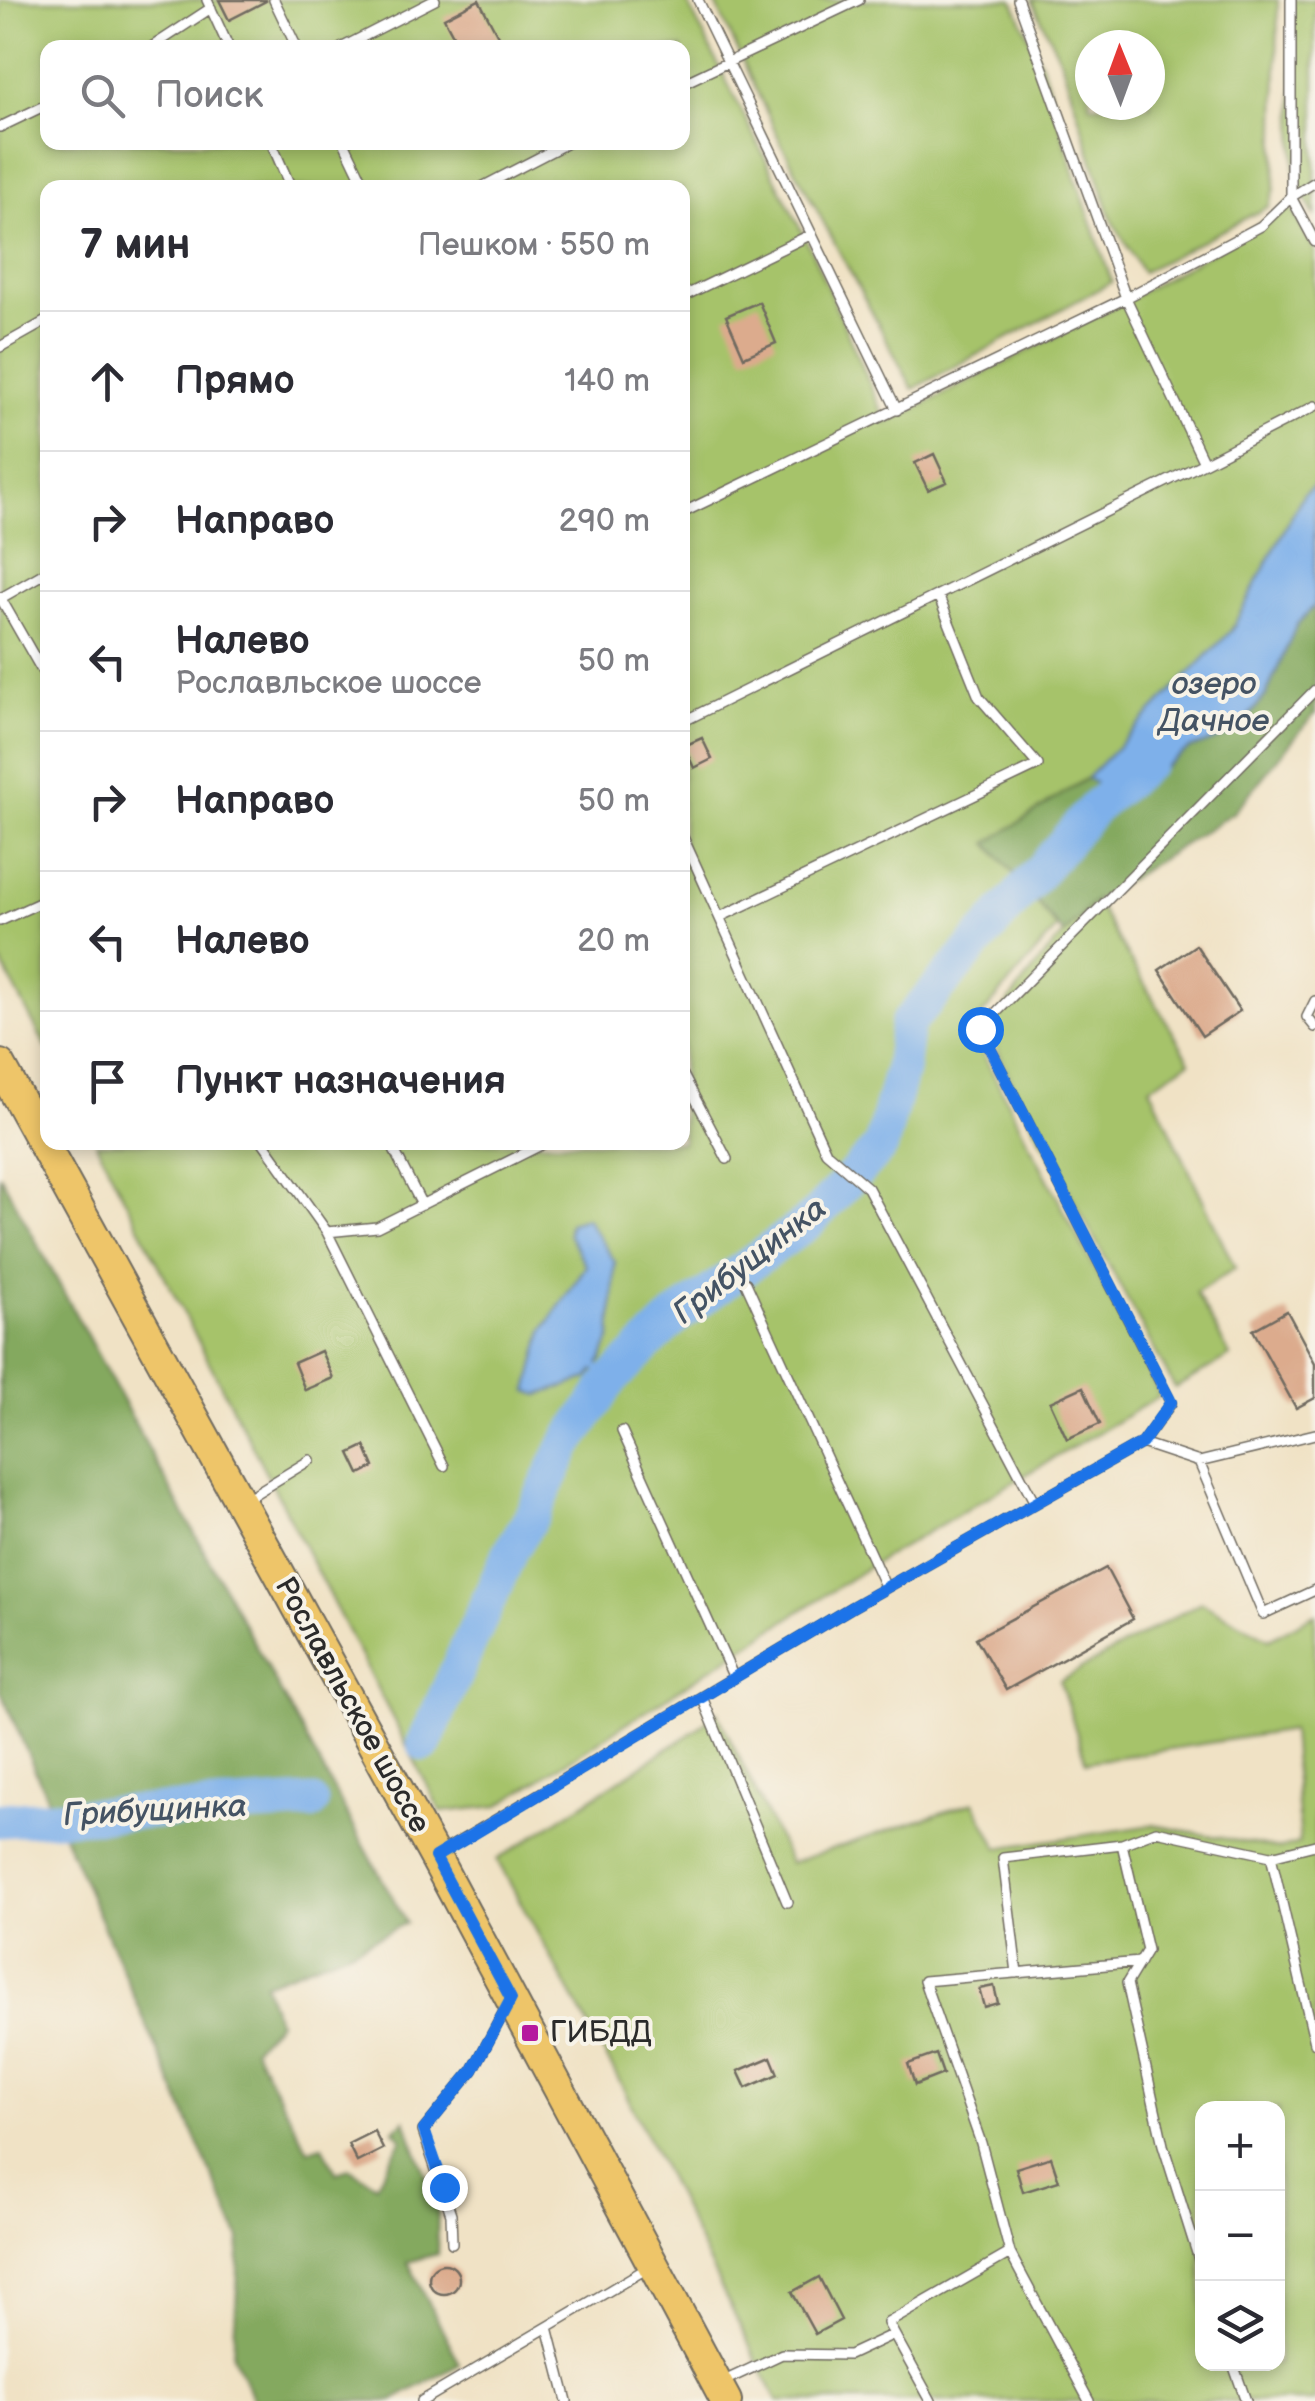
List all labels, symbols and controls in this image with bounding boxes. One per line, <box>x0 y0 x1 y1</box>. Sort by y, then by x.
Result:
north arrow <box>1075 30 1165 120</box>
search box <box>40 40 690 150</box>
icon: search <box>75 68 130 123</box>
text: Поиск <box>155 73 263 118</box>
text: 7 мин <box>80 220 190 271</box>
text: Пешком · 550 m <box>418 226 650 265</box>
icon: ahead <box>80 354 135 409</box>
text: Прямо <box>175 359 294 404</box>
text: 140 m <box>564 362 650 401</box>
icon: right <box>80 494 135 549</box>
text: Направо <box>175 499 334 544</box>
text: 290 m <box>559 502 650 541</box>
text: Налево <box>175 619 310 664</box>
icon: left <box>80 634 135 689</box>
text: 50 m <box>578 642 650 681</box>
text: Рославльское шоссе <box>175 664 481 703</box>
water label: озеро Дачное <box>1157 665 1270 741</box>
icon: right <box>80 774 135 829</box>
text: Направо <box>175 779 334 824</box>
text: 50 m <box>578 782 650 821</box>
icon: left <box>80 914 135 969</box>
text: Налево <box>175 919 310 964</box>
text: 20 m <box>577 922 650 961</box>
route start <box>958 1007 1004 1053</box>
icon: arrive <box>80 1054 135 1109</box>
text: Пункт назначения <box>175 1059 506 1104</box>
water label: Грибущинка <box>665 1189 835 1333</box>
street label: Рославльское шоссе <box>267 1571 437 1839</box>
water label: Грибущинка <box>62 1787 248 1835</box>
place label: ГИБДД <box>550 2015 652 2051</box>
marker: ГИБДД <box>519 2022 541 2044</box>
map controls <box>1195 2101 1285 2371</box>
button: + <box>1195 2101 1285 2191</box>
route end <box>422 2165 468 2211</box>
button: − <box>1195 2191 1285 2281</box>
button: layers <box>1195 2281 1285 2371</box>

